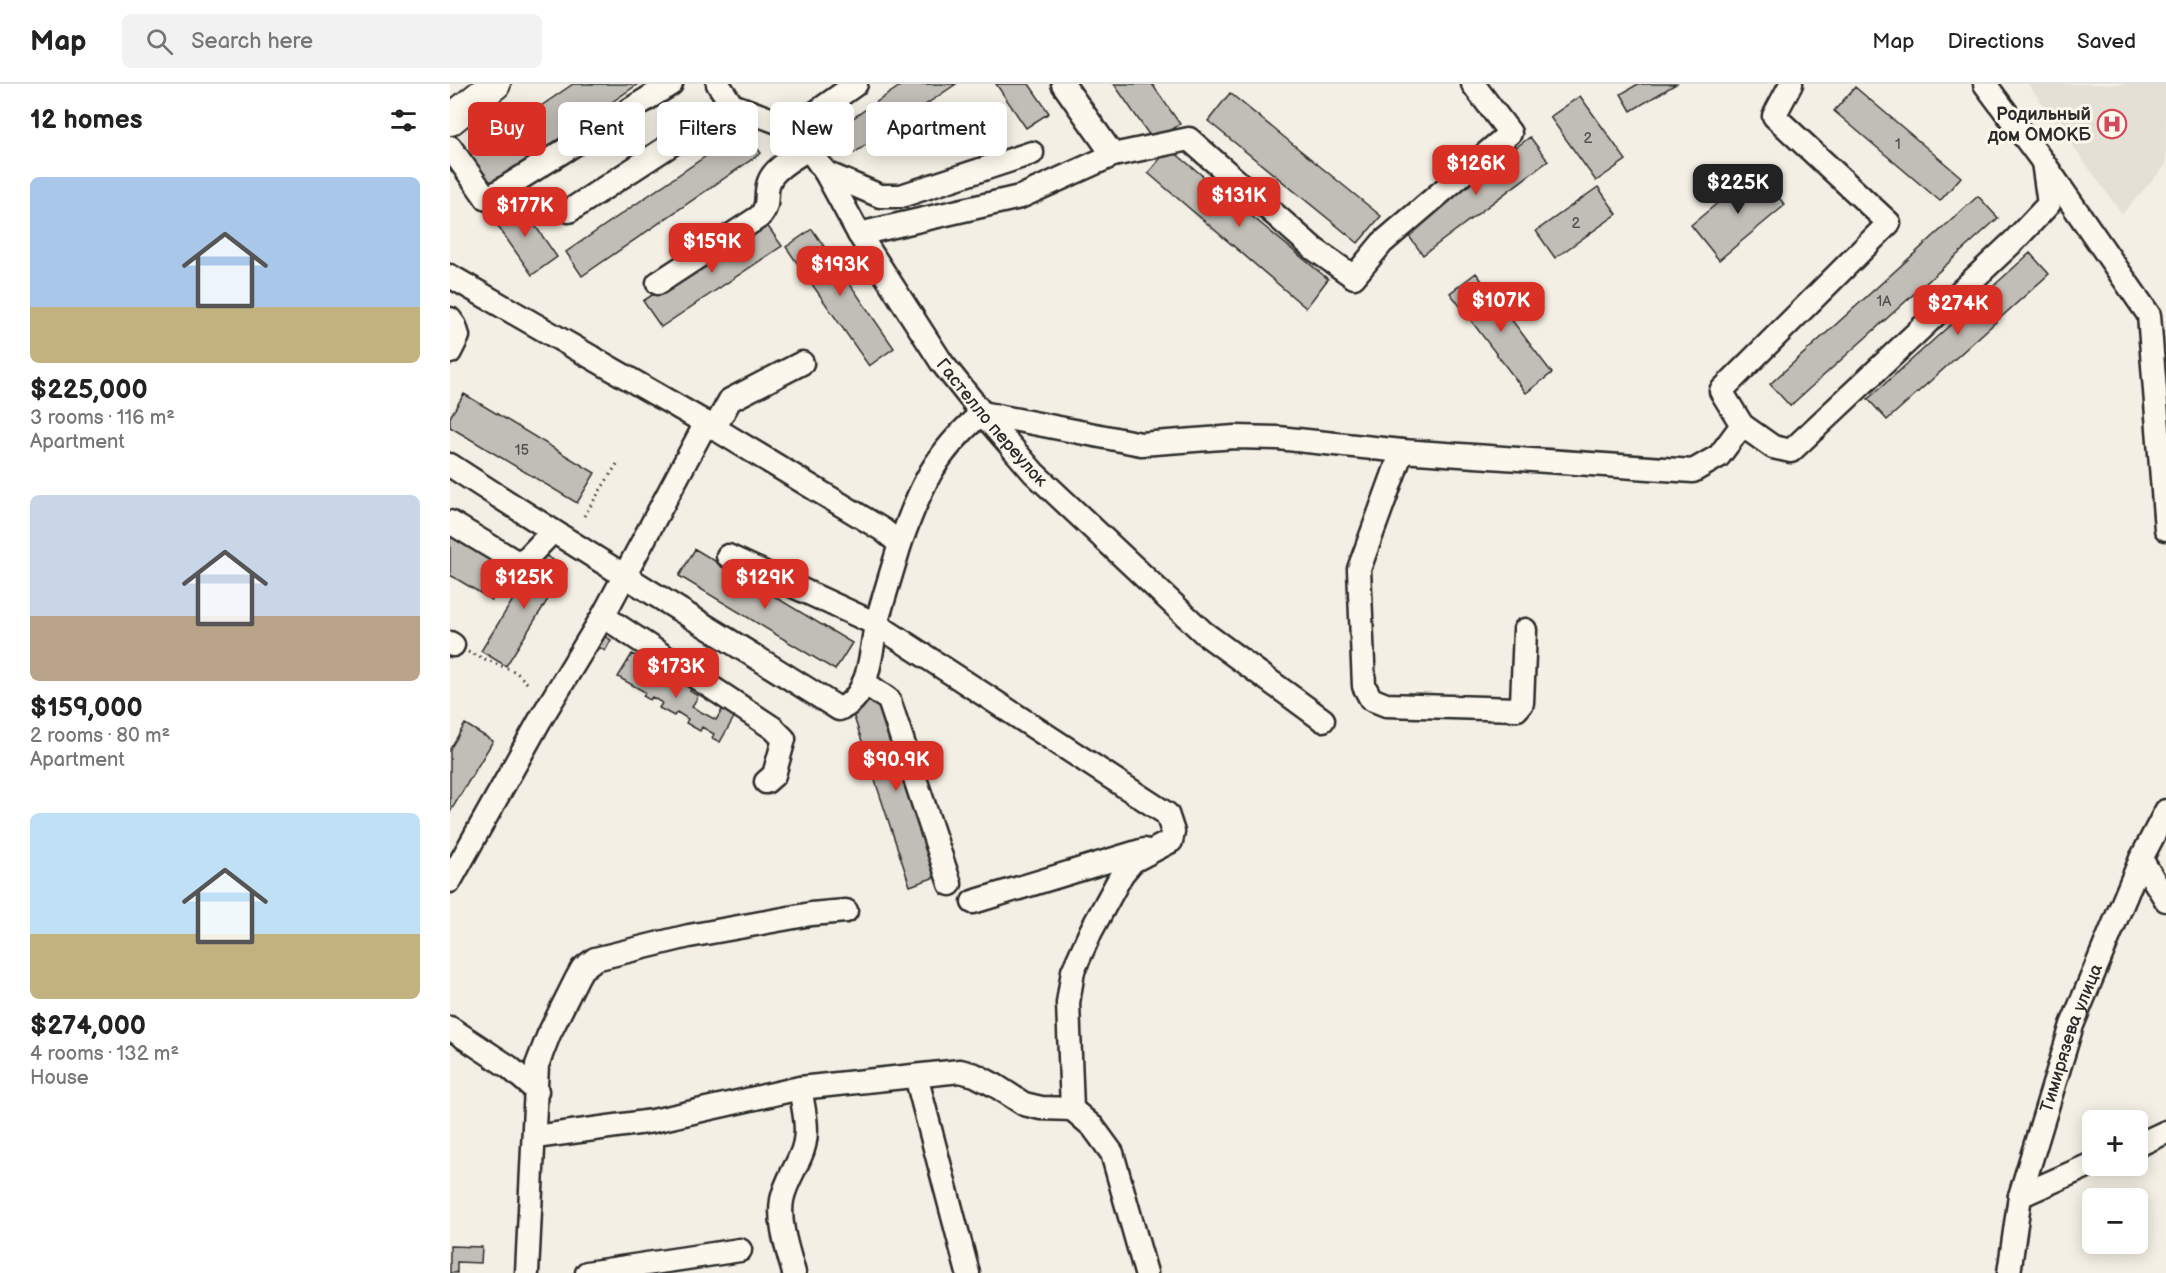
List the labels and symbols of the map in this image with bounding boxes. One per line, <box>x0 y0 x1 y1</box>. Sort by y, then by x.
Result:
place label: Родильный дом ОМОКБ <box>1987 104 2091 146</box>
hospital icon: Родильный дом ОМОКБ <box>2096 108 2128 140</box>
house number: 2 <box>1584 129 1593 148</box>
house number: 1 <box>1895 135 1901 154</box>
pin: $126K <box>1434 145 1518 196</box>
pin: $225K <box>1696 164 1780 215</box>
pin: $131K <box>1197 177 1281 228</box>
pin: $177K <box>483 187 567 238</box>
house number: 2 <box>1572 214 1581 233</box>
pin: $159K <box>670 223 754 274</box>
pin: $193K <box>798 246 882 297</box>
pin: $107K <box>1459 282 1543 333</box>
pin: $274K <box>1916 285 2000 336</box>
house number: 1А <box>1877 292 1892 311</box>
street label: Гастелло переулок <box>932 355 1052 491</box>
house number: 15 <box>515 441 529 460</box>
pin: $125K <box>482 559 566 610</box>
pin: $129K <box>723 559 807 610</box>
pin: $173K <box>634 648 718 699</box>
pin: $90.9K <box>847 741 945 792</box>
street label: Тимирязева улица <box>2036 960 2107 1115</box>

